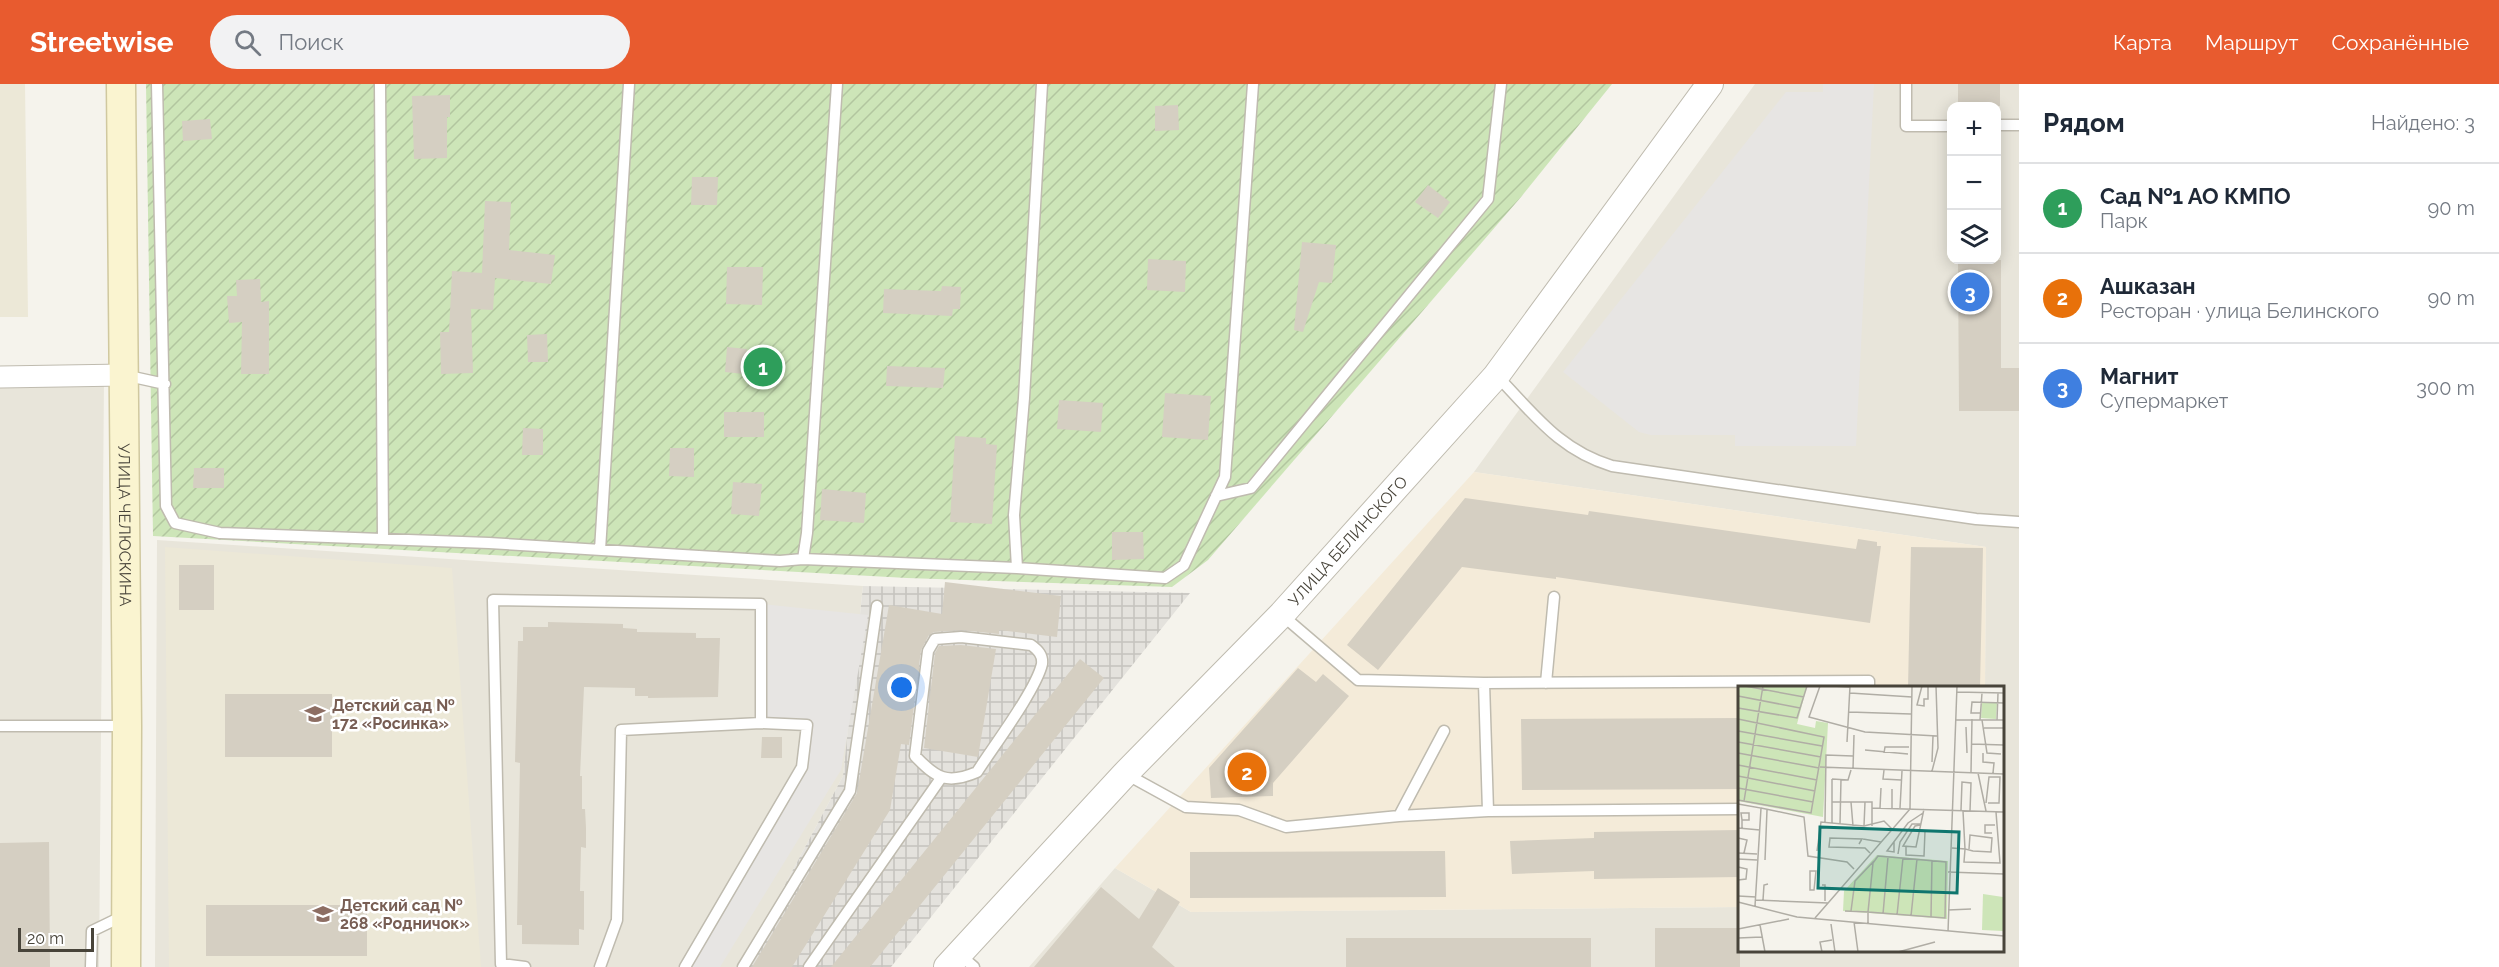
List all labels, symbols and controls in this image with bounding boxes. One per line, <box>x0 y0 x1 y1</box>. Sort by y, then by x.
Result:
search box <box>210 15 630 69</box>
text: Streetwise <box>30 26 174 59</box>
icon: search <box>231 26 264 59</box>
text: Поиск <box>279 29 344 55</box>
text: Карта <box>2113 30 2172 55</box>
text: Маршрут <box>2205 30 2298 55</box>
text: Сохранённые <box>2331 30 2469 55</box>
map controls <box>1947 102 2001 264</box>
button: + <box>1947 102 2001 156</box>
text: Рядом <box>2043 108 2125 138</box>
text: Найдено: 3 <box>2371 111 2475 135</box>
button: − <box>1947 156 2001 210</box>
text: Сад №1 АО КМПО <box>2100 183 2291 209</box>
text: 1 <box>2058 196 2067 220</box>
text: 90 m <box>2428 196 2475 220</box>
text: Парк <box>2100 209 2148 233</box>
button: layers <box>1947 210 2001 264</box>
pin: 3 <box>1950 270 1990 314</box>
text: Ашказан <box>2100 273 2196 299</box>
text: 2 <box>2057 286 2068 310</box>
text: 90 m <box>2428 286 2475 310</box>
text: Ресторан · улица Белинского <box>2100 299 2379 323</box>
pin: 1 <box>744 344 783 390</box>
text: Магнит <box>2100 363 2179 389</box>
text: 3 <box>2057 376 2068 400</box>
text: 300 m <box>2416 376 2475 400</box>
text: Супермаркет <box>2100 389 2228 413</box>
street label: УЛИЦА ЧЕЛЮСКИНА <box>115 443 135 607</box>
street label: УЛИЦА БЕЛИНСКОГО <box>1284 472 1411 610</box>
your location <box>887 673 916 702</box>
inset map <box>1738 686 2004 952</box>
place label: Детский сад № 172 «Росинка» <box>332 696 455 733</box>
school or university icon: Детский сад № 172 «Росинка» <box>303 702 327 726</box>
pin: 2 <box>1228 750 1266 794</box>
place label: Детский сад № 268 «Родничок» <box>340 896 470 933</box>
school or university icon: Детский сад № 268 «Родничок» <box>311 902 335 926</box>
scale bar <box>18 925 94 952</box>
text: 20 m <box>27 929 64 948</box>

